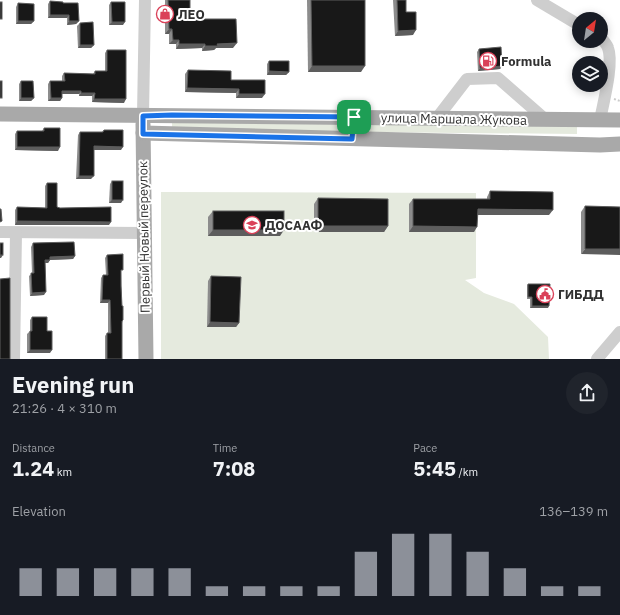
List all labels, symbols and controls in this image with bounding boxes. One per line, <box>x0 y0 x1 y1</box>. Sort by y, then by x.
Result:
shop icon: ЛЕО <box>155 4 175 24</box>
place label: ЛЕО <box>178 6 205 23</box>
north arrow <box>572 12 608 48</box>
map controls <box>572 12 608 92</box>
fuel station icon: Formula <box>478 51 498 71</box>
place label: Formula <box>501 53 551 70</box>
button: layers <box>572 56 608 92</box>
pin <box>337 100 371 134</box>
icon: arrive <box>343 106 365 128</box>
street label: улица Маршала Жукова <box>381 109 527 129</box>
street label: Первый Новый переулок <box>134 161 154 313</box>
school or university icon: ДОСААФ <box>242 215 262 235</box>
place label: ДОСААФ <box>265 217 323 234</box>
public building icon: ГИБДД <box>535 284 555 304</box>
place label: ГИБДД <box>558 286 604 303</box>
text: Evening run <box>12 370 134 399</box>
button: share <box>566 372 608 414</box>
text: 21:26 · 4 × 310 m <box>12 400 117 417</box>
text: Distance <box>12 441 55 455</box>
text: Time <box>213 441 237 455</box>
text: Pace <box>413 441 437 455</box>
text: 1.24 <box>12 455 54 482</box>
text: 7:08 <box>213 455 255 482</box>
text: 5:45 <box>413 455 456 482</box>
text: km <box>54 465 72 479</box>
text: /km <box>456 465 478 479</box>
text: Elevation <box>12 503 66 520</box>
text: 136–139 m <box>539 503 608 520</box>

